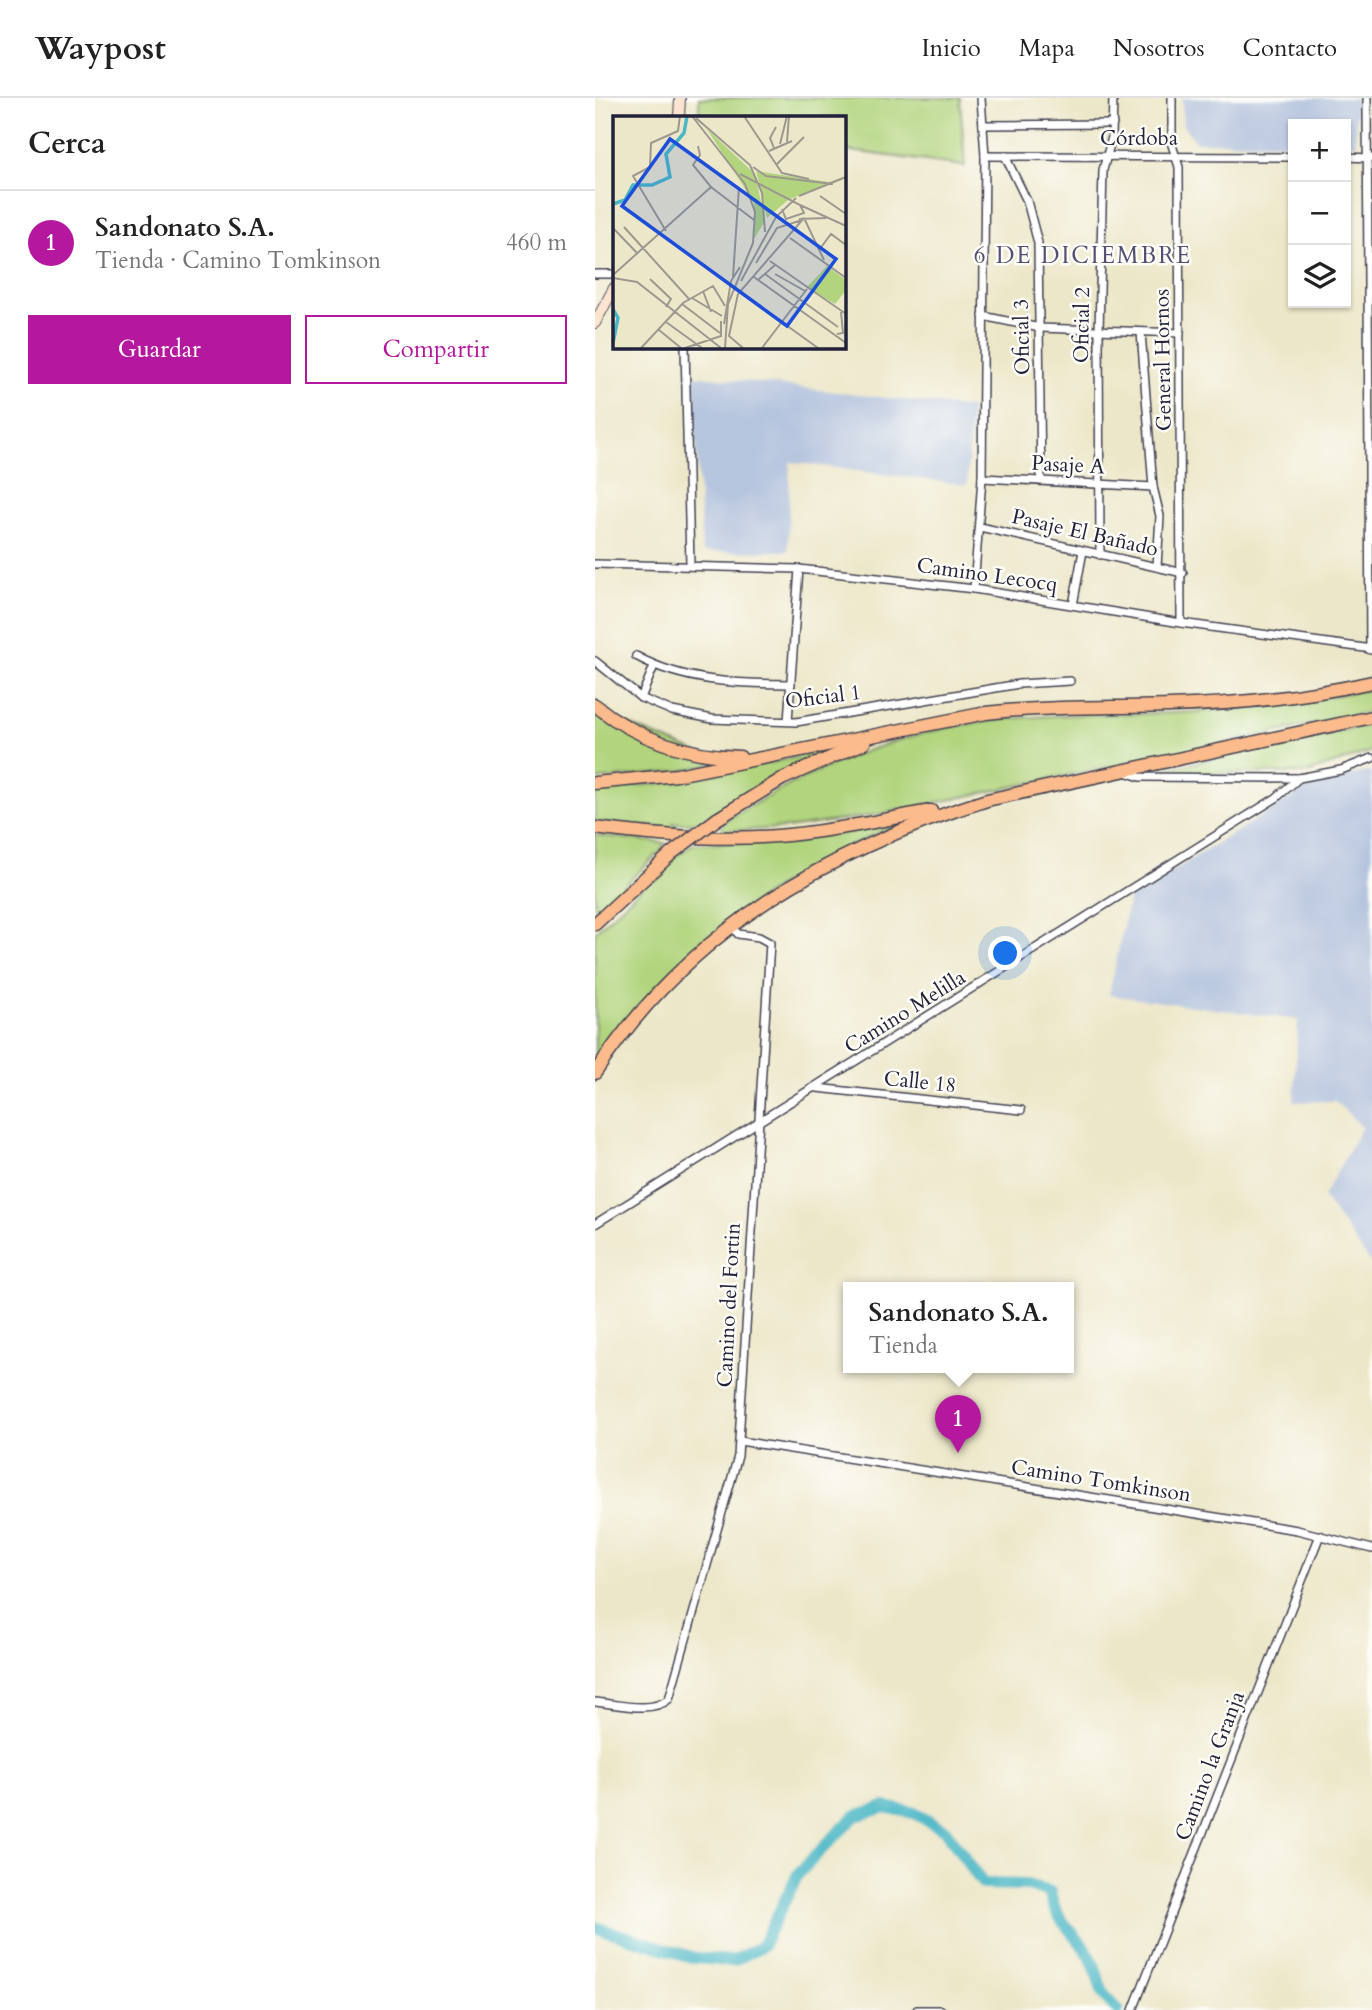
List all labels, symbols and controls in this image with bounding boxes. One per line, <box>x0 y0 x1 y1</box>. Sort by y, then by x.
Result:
text: Waypost <box>35 26 166 71</box>
text: Inicio <box>921 32 981 65</box>
text: Mapa <box>1019 32 1075 65</box>
text: Nosotros <box>1113 32 1205 65</box>
text: Contacto <box>1243 32 1337 65</box>
inset map <box>613 116 845 348</box>
map controls <box>1288 119 1351 308</box>
button: + <box>1288 119 1351 182</box>
text: Cerca <box>28 123 106 164</box>
street label: Córdoba <box>1100 124 1178 153</box>
button: − <box>1288 182 1351 245</box>
text: Sandonato S.A. <box>95 210 275 245</box>
text: 1 <box>45 227 57 258</box>
text: 460 m <box>506 227 567 258</box>
district label: 6 DE DICIEMBRE <box>974 240 1192 271</box>
text: Tienda · Camino Tomkinson <box>95 245 381 276</box>
button: layers <box>1288 245 1351 308</box>
street label: Oficial 2 <box>1067 286 1097 363</box>
street label: General Hornos <box>1147 289 1179 431</box>
street label: Oficial 3 <box>1007 299 1037 375</box>
button: Guardar <box>28 315 291 384</box>
button: Compartir <box>305 315 567 384</box>
street label: Pasaje A <box>1030 449 1106 481</box>
street label: Pasaje El Bañado <box>1009 502 1161 564</box>
street label: Camino Lecocq <box>915 551 1060 599</box>
street label: Oficial 1 <box>783 678 863 716</box>
your location <box>988 936 1022 970</box>
street label: Camino Melilla <box>839 963 971 1061</box>
street label: Calle 18 <box>882 1064 958 1100</box>
street label: Camino del Fortin <box>710 1222 748 1388</box>
popup <box>843 1282 1074 1373</box>
text: Sandonato S.A. <box>869 1295 1048 1330</box>
text: Tienda <box>869 1330 938 1361</box>
pin: 1 <box>935 1395 981 1453</box>
street label: Camino Tomkinson <box>1009 1452 1193 1510</box>
street label: Camino la Granja <box>1168 1687 1252 1845</box>

